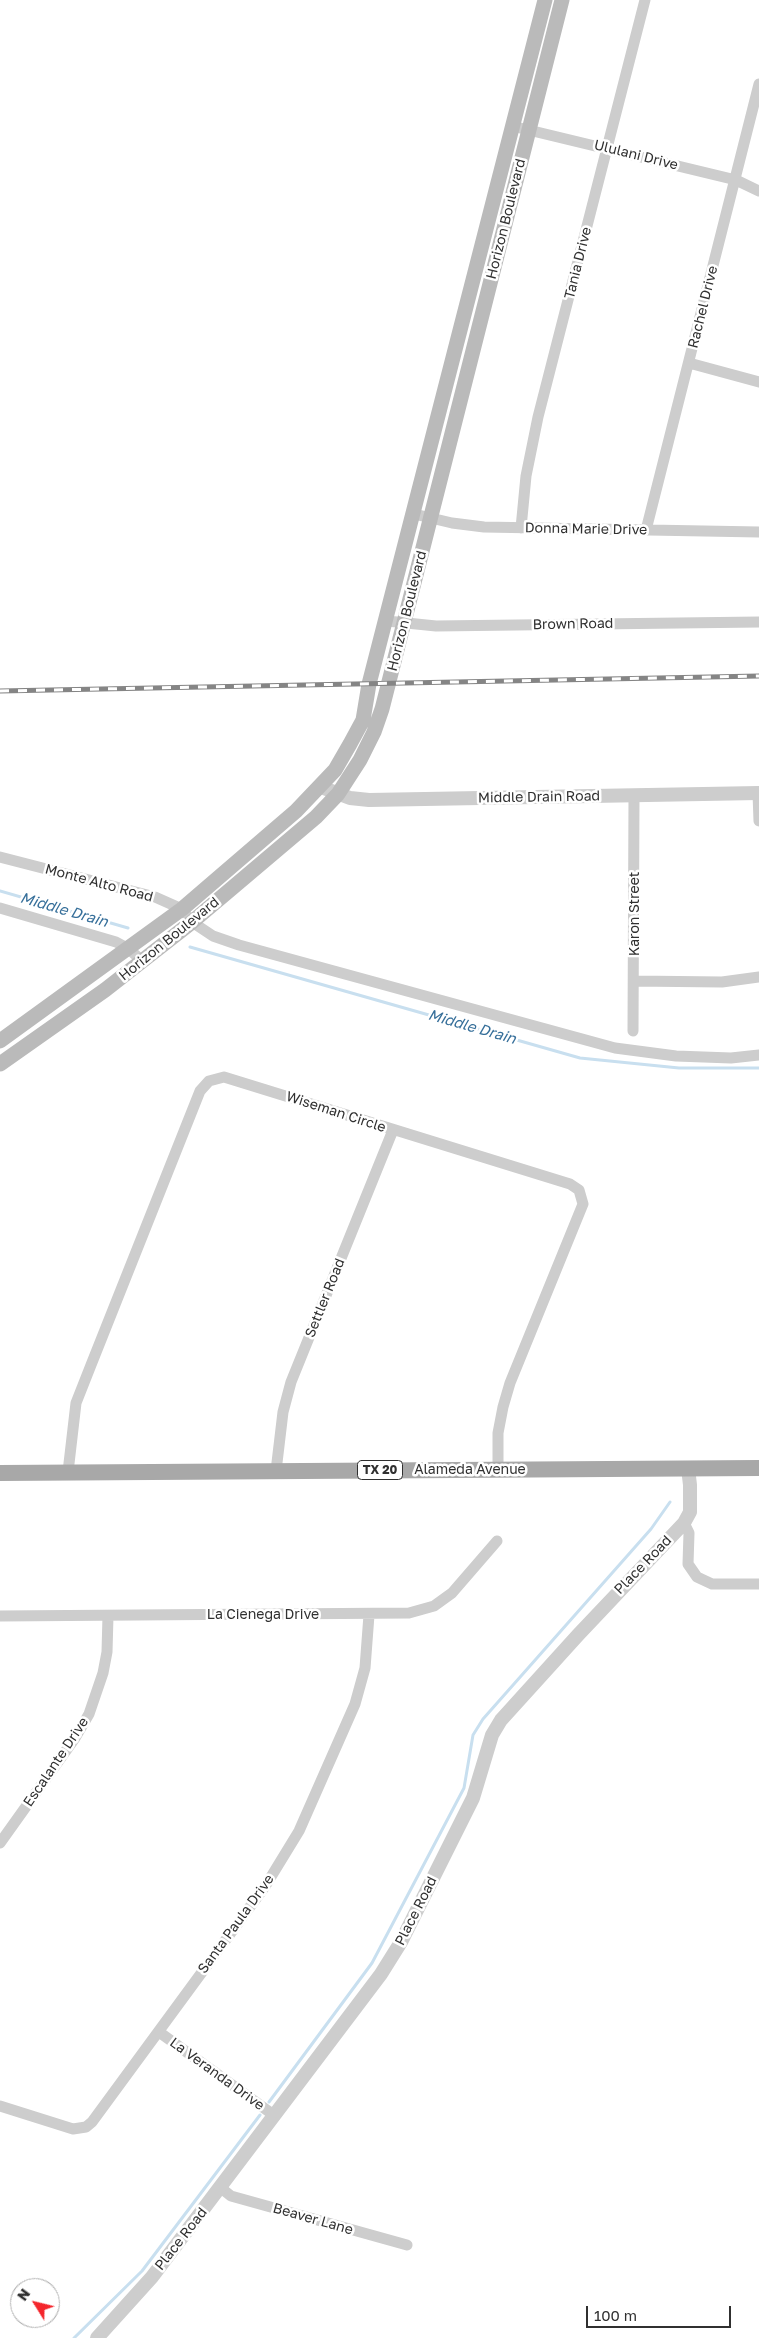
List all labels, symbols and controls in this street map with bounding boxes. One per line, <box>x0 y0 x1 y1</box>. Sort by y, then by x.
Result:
street label: Ululani Drive <box>592 136 680 174</box>
street label: Horizon Boulevard <box>483 157 529 281</box>
street label: Tania Drive <box>561 225 595 301</box>
street label: Rachel Drive <box>685 264 721 350</box>
street label: Donna Marie Drive <box>525 520 647 538</box>
street label: Horizon Boulevard <box>384 549 430 673</box>
street label: Brown Road <box>533 615 613 633</box>
street label: Middle Drain Road <box>478 788 600 806</box>
street label: Monte Alto Road <box>43 860 155 906</box>
street label: Karon Street <box>627 872 643 956</box>
water label: Middle Drain <box>18 889 110 931</box>
street label: Horizon Boulevard <box>116 894 222 984</box>
water label: Middle Drain <box>426 1006 518 1048</box>
street label: Wiseman Circle <box>284 1088 388 1136</box>
street label: Settler Road <box>302 1256 348 1340</box>
road number: TX 20 <box>358 1460 402 1480</box>
street label: Alameda Avenue <box>414 1462 526 1478</box>
street label: Place Road <box>611 1532 675 1598</box>
street label: La Cienega Drive <box>207 1607 319 1623</box>
street label: Escalante Drive <box>20 1714 92 1810</box>
street label: Santa Paula Drive <box>194 1871 278 1977</box>
street label: Place Road <box>391 1874 441 1948</box>
street label: La Veranda Drive <box>166 2034 268 2114</box>
street label: Beaver Lane <box>271 2200 355 2238</box>
street label: Place Road <box>151 2204 211 2274</box>
north arrow <box>10 2278 60 2328</box>
text: N <box>13 2285 33 2304</box>
scale bar <box>589 2296 734 2328</box>
text: 100 m <box>594 2306 637 2324</box>

